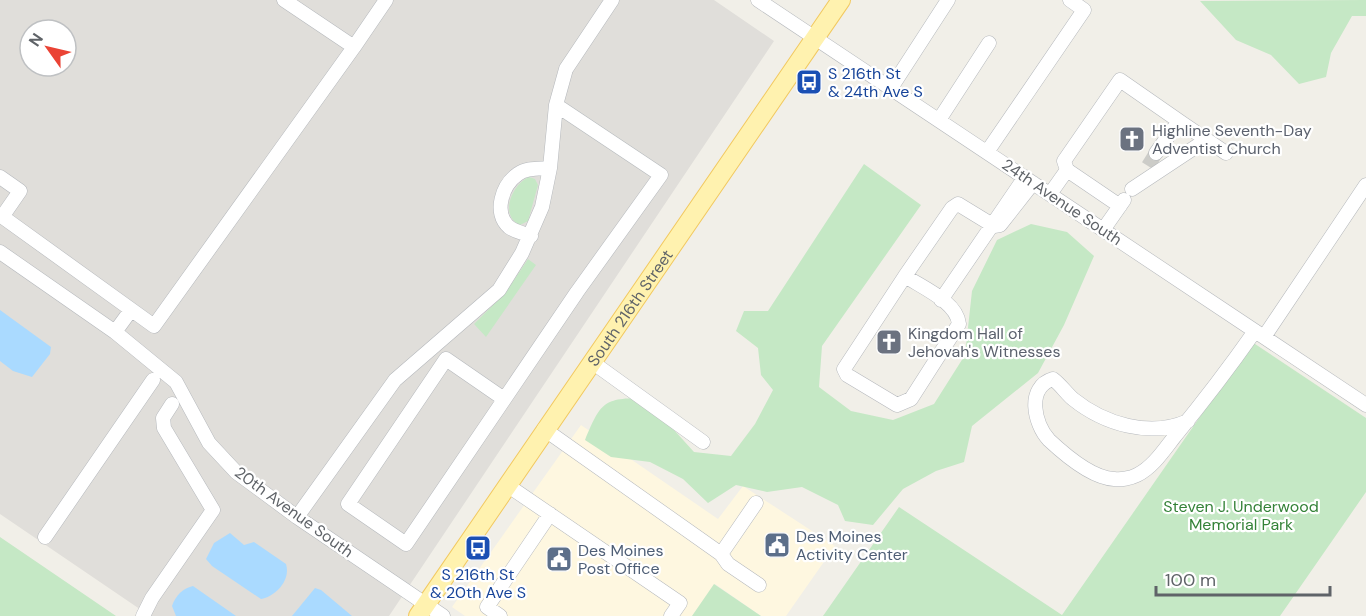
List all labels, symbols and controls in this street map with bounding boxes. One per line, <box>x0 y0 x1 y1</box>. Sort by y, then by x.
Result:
north arrow <box>18 18 78 78</box>
text: N <box>24 29 48 51</box>
place label: S 216th St & 24th Ave S <box>828 63 923 102</box>
bus stop icon: S 216th St & 24th Ave S <box>794 67 824 97</box>
place label: Highline Seventh-Day Adventist Church <box>1152 120 1312 159</box>
church icon: Highline Seventh-Day Adventist Church <box>1117 124 1147 154</box>
street label: 24th Avenue South <box>998 154 1126 250</box>
street label: South 216th Street <box>582 245 677 370</box>
place label: Kingdom Hall of Jehovah's Witnesses <box>908 323 1060 362</box>
church icon: Kingdom Hall of Jehovah's Witnesses <box>874 327 904 357</box>
street label: 20th Avenue South <box>230 462 358 562</box>
park label: Steven J. Underwood Memorial Park <box>1163 496 1319 535</box>
place label: Des Moines Activity Center <box>796 526 908 565</box>
public building icon: Des Moines Activity Center <box>762 530 792 560</box>
bus stop icon: S 216th St & 20th Ave S <box>463 533 493 563</box>
place label: Des Moines Post Office <box>578 540 663 579</box>
public building icon: Des Moines Post Office <box>544 544 574 574</box>
scale bar <box>1156 559 1330 597</box>
place label: S 216th St & 20th Ave S <box>430 564 526 603</box>
text: 100 m <box>1165 568 1216 592</box>

